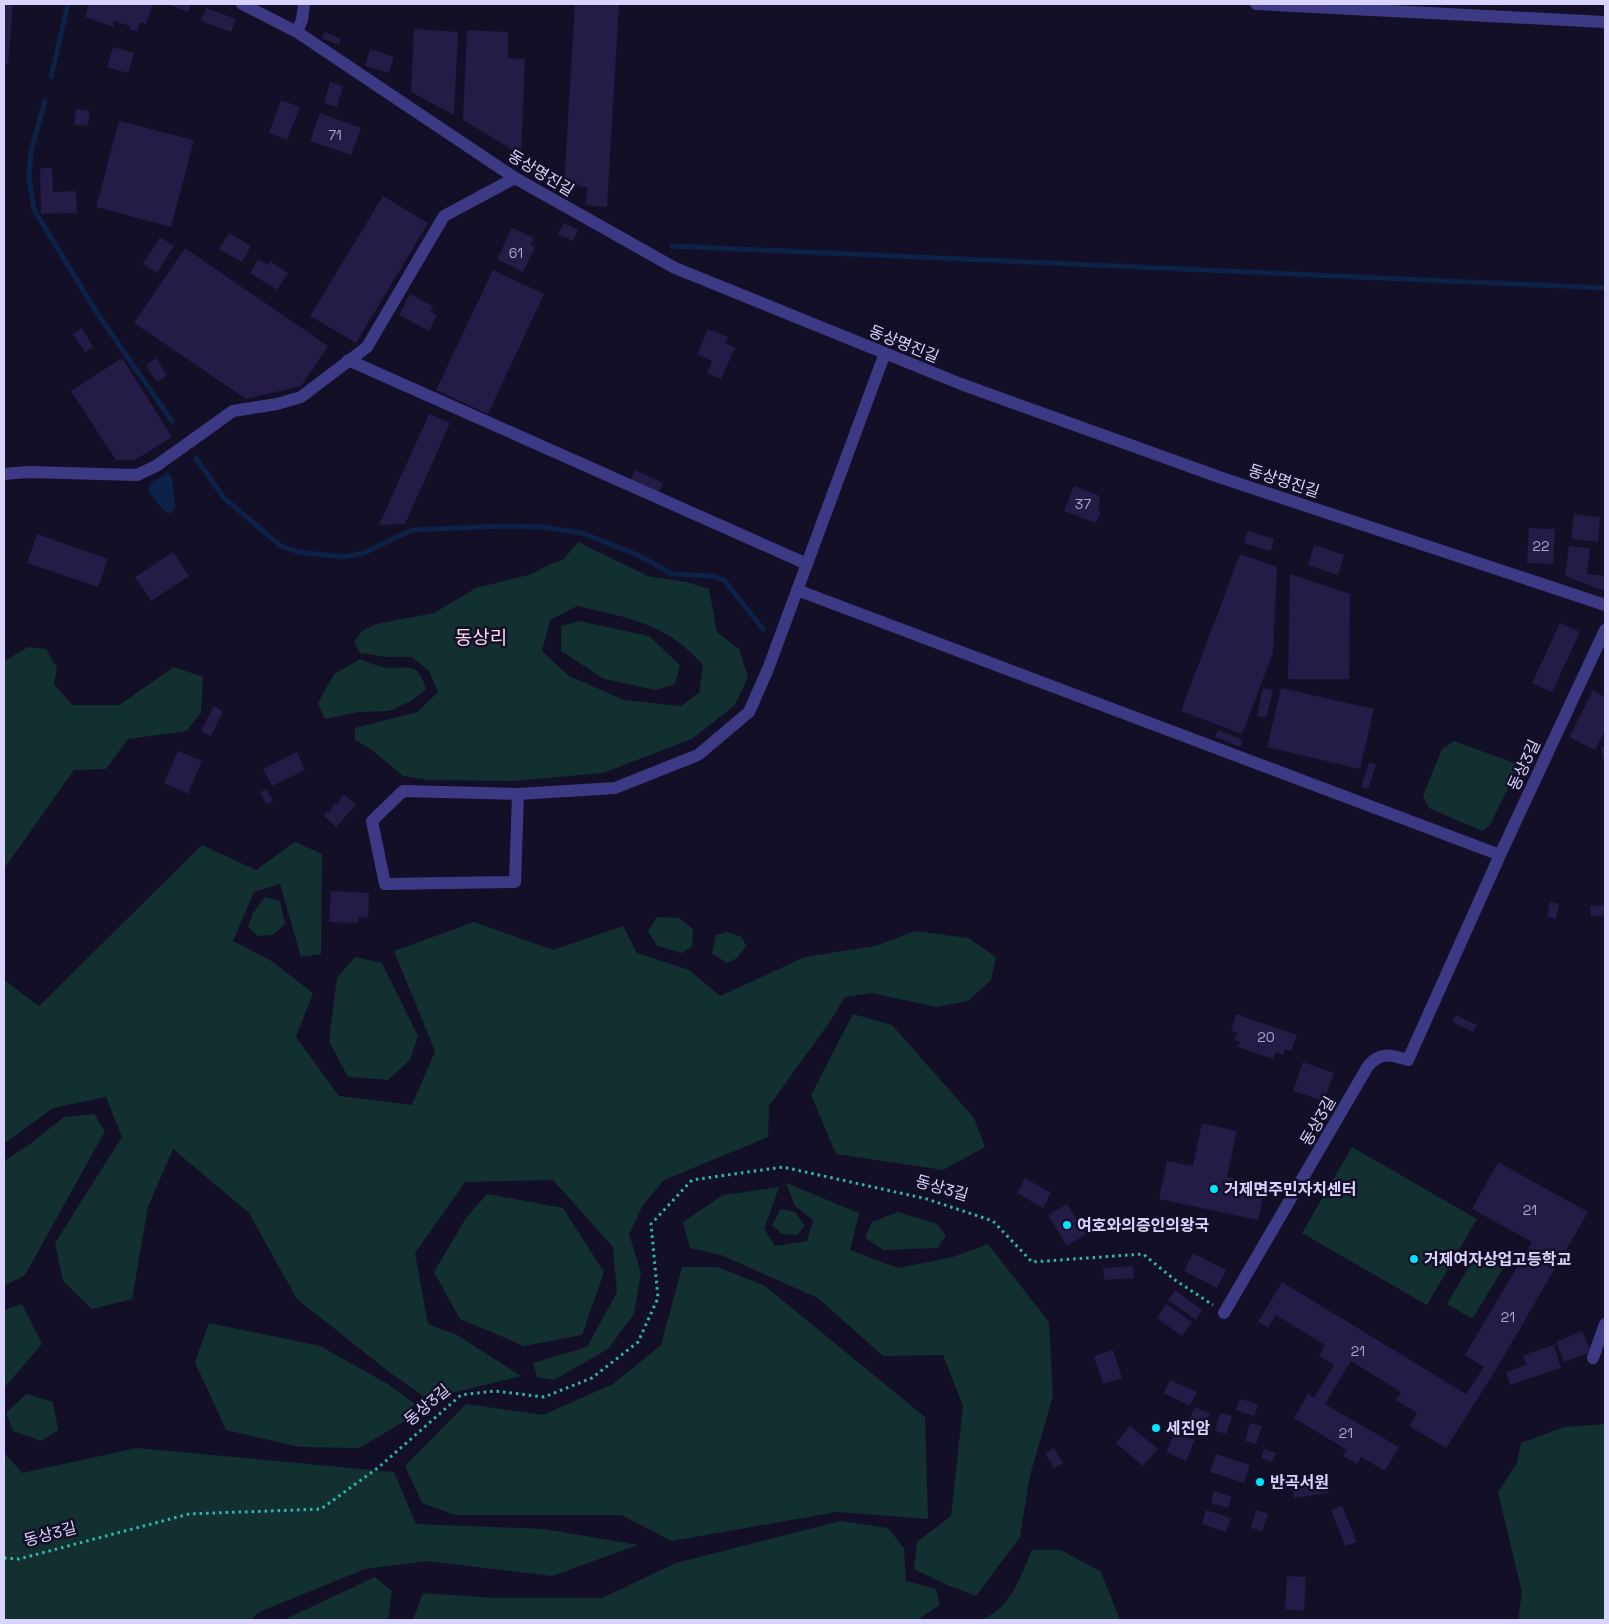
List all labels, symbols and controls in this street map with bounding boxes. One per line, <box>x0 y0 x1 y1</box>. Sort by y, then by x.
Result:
house number: 71 <box>328 126 342 144</box>
street label: 동상명진길 <box>504 145 578 201</box>
house number: 61 <box>509 244 523 262</box>
street label: 동상명진길 <box>866 320 942 368</box>
street label: 동상명진길 <box>1246 460 1322 502</box>
house number: 37 <box>1075 495 1091 513</box>
house number: 22 <box>1533 537 1549 555</box>
district label: 동상리 <box>455 625 507 650</box>
street label: 동상3길 <box>1503 736 1545 794</box>
house number: 20 <box>1257 1028 1275 1046</box>
street label: 동상3길 <box>1295 1092 1341 1150</box>
street label: 동상3길 <box>913 1170 971 1206</box>
place label: 거제면주민자치센터 <box>1224 1179 1356 1200</box>
marker: 거제면주민자치센터 <box>1208 1183 1220 1195</box>
house number: 21 <box>1523 1201 1537 1219</box>
place label: 여호와의증인의왕국 <box>1077 1215 1209 1236</box>
marker: 여호와의증인의왕국 <box>1061 1219 1073 1231</box>
place label: 거제여자상업고등학교 <box>1424 1249 1571 1270</box>
marker: 거제여자상업고등학교 <box>1408 1253 1420 1265</box>
house number: 21 <box>1501 1308 1515 1326</box>
house number: 21 <box>1351 1342 1365 1360</box>
street label: 동상3길 <box>400 1380 454 1430</box>
place label: 세진암 <box>1166 1418 1210 1439</box>
marker: 세진암 <box>1150 1422 1162 1434</box>
house number: 21 <box>1339 1424 1353 1442</box>
place label: 반곡서원 <box>1270 1472 1329 1493</box>
marker: 반곡서원 <box>1254 1476 1266 1488</box>
street label: 동상3길 <box>21 1517 79 1551</box>

